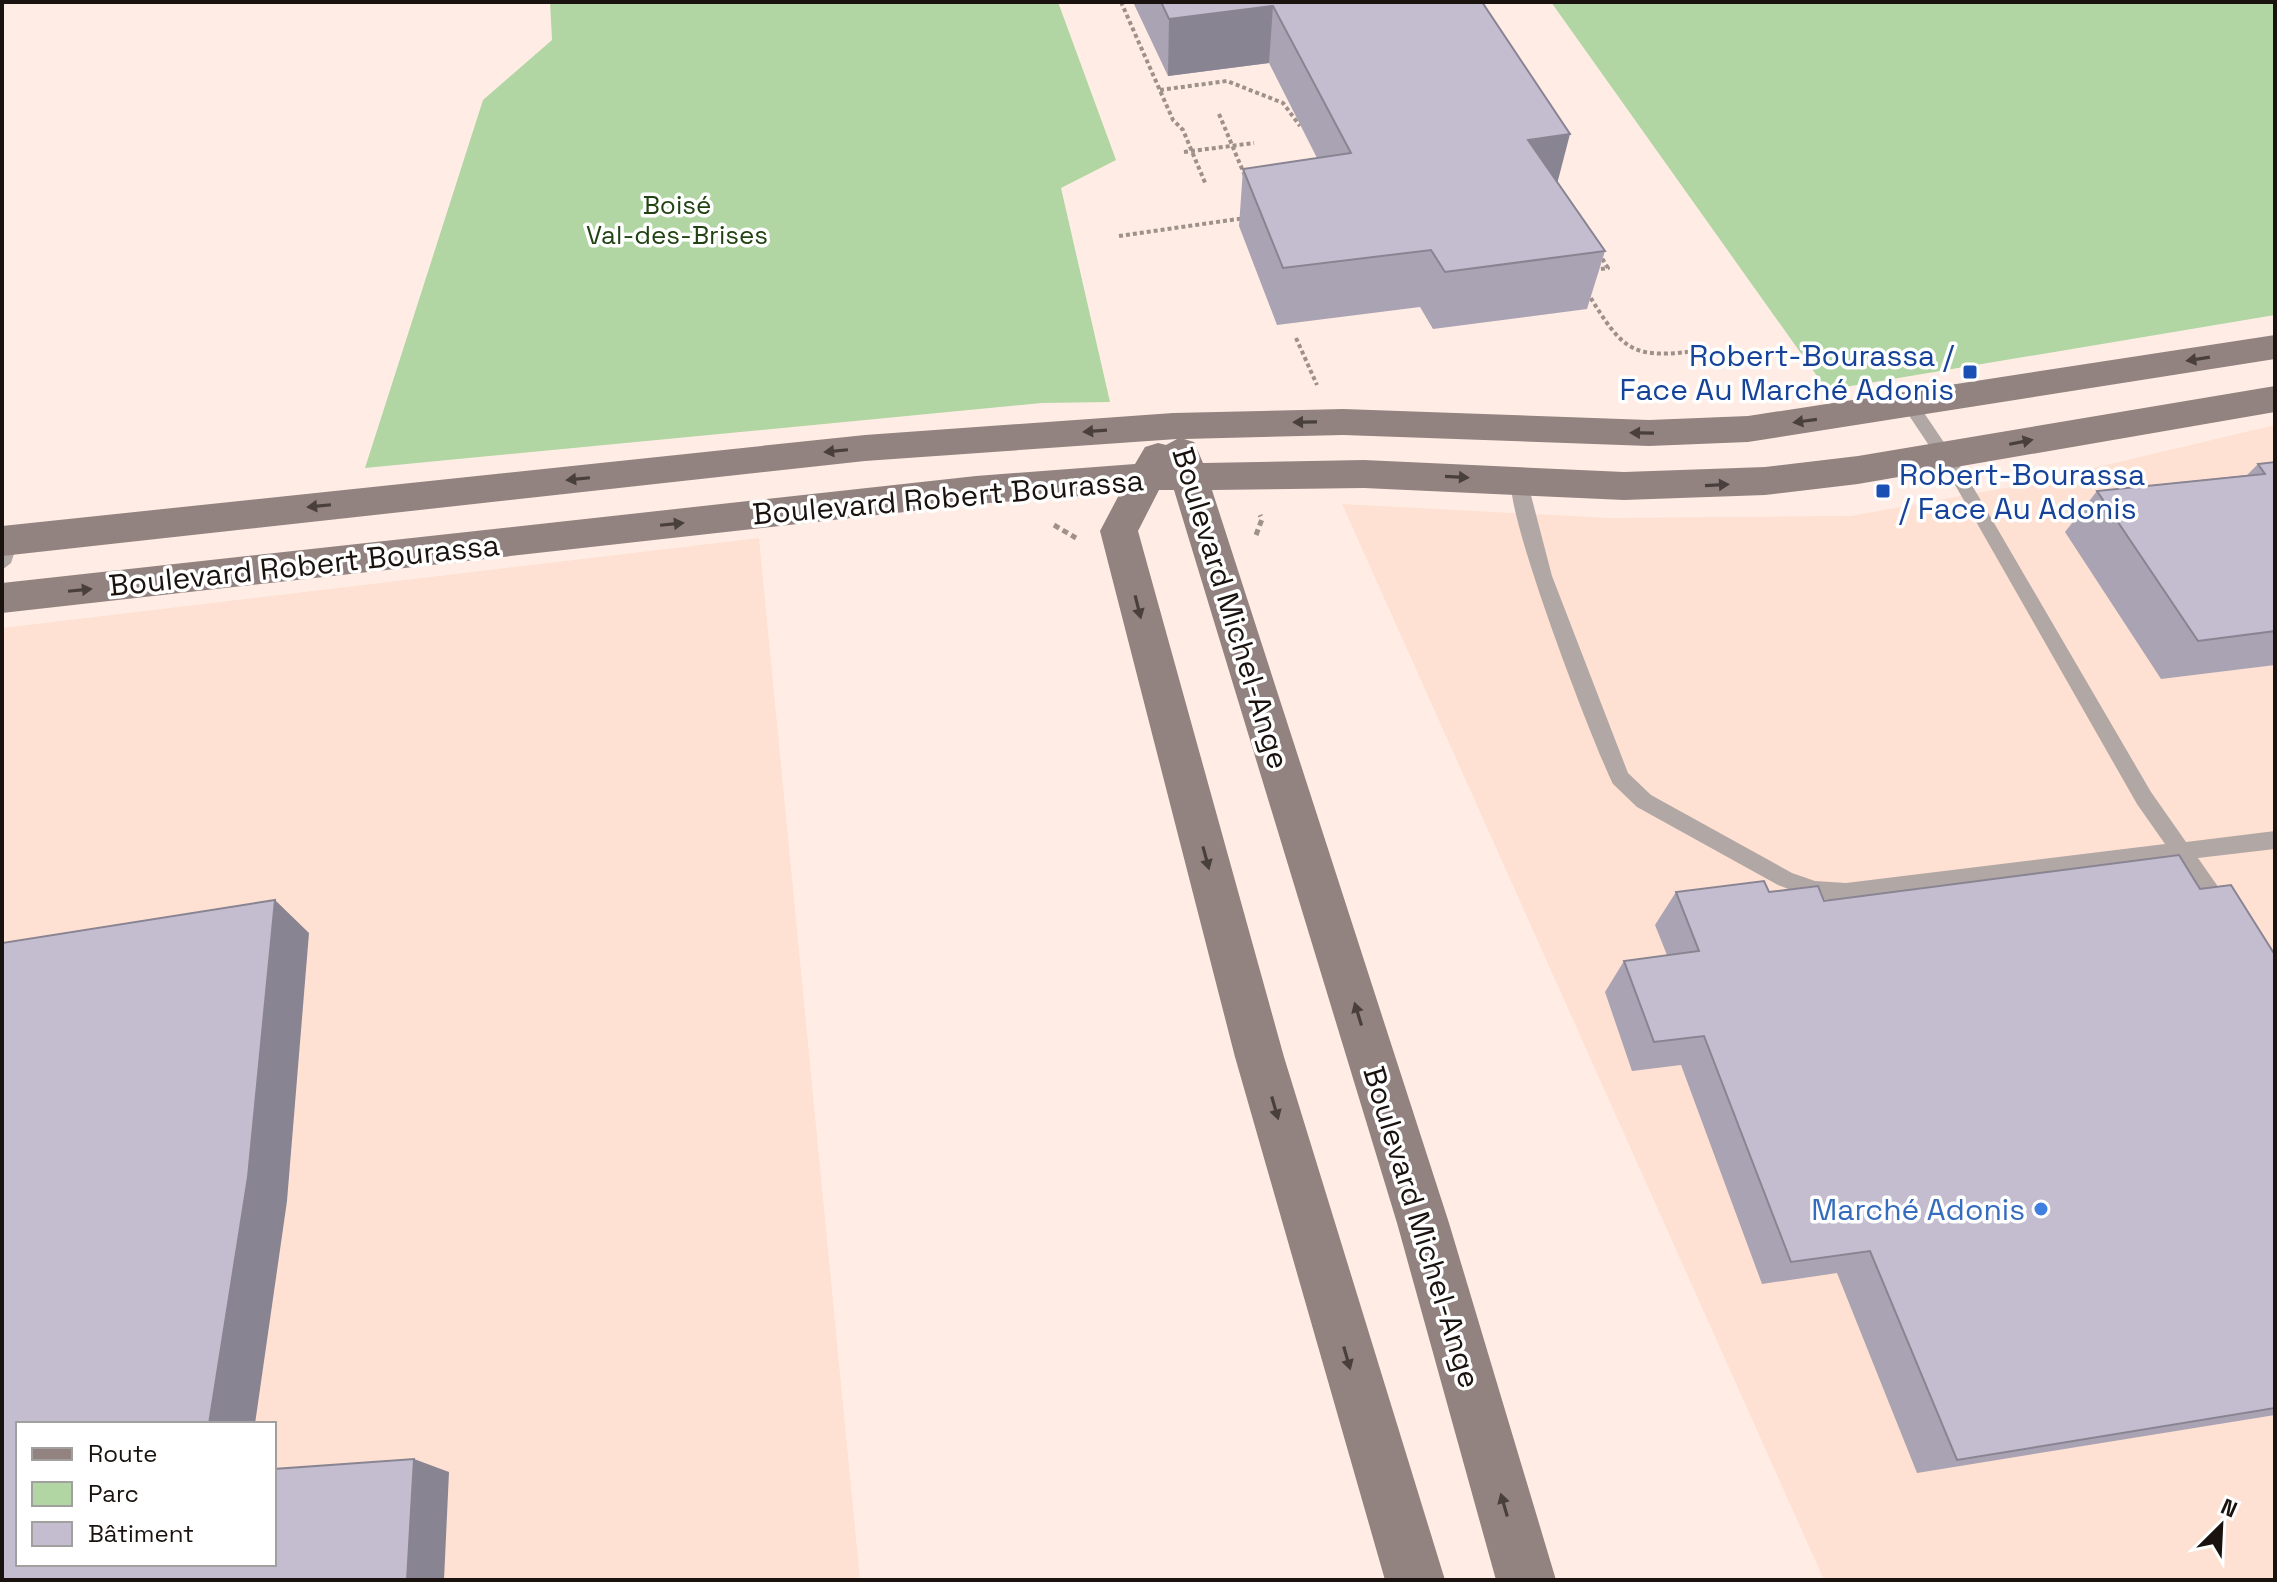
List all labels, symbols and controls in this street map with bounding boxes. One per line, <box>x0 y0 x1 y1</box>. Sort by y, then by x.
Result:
park label: Boisé Val-des-Brises <box>586 188 768 252</box>
place label: Robert-Bourassa / Face Au Marché Adonis <box>1620 336 1955 409</box>
one-way arrow <box>2185 353 2210 366</box>
marker: Robert-Bourassa / Face Au Marché Adonis <box>1961 363 1979 381</box>
one-way arrow <box>1792 415 1817 428</box>
one-way arrow <box>1292 416 1317 428</box>
one-way arrow <box>1082 425 1107 438</box>
one-way arrow <box>1629 426 1654 439</box>
one-way arrow <box>2009 435 2034 447</box>
street label: Boulevard Michel-Ange <box>1163 442 1299 774</box>
one-way arrow <box>823 445 848 458</box>
place label: Robert-Bourassa / Face Au Adonis <box>1899 455 2145 528</box>
street label: Boulevard Robert Bourassa <box>751 460 1145 534</box>
one-way arrow <box>1445 471 1470 484</box>
one-way arrow <box>565 472 590 485</box>
one-way arrow <box>1705 478 1730 491</box>
marker: Robert-Bourassa / Face Au Adonis <box>1874 482 1892 500</box>
one-way arrow <box>306 500 331 513</box>
one-way arrow <box>660 518 685 531</box>
street label: Boulevard Robert Bourassa <box>107 525 501 605</box>
one-way arrow <box>67 583 92 596</box>
one-way arrow <box>1133 595 1145 620</box>
one-way arrow <box>1201 845 1213 870</box>
one-way arrow <box>1351 1002 1364 1026</box>
street label: Boulevard Michel-Ange <box>1354 1061 1490 1393</box>
one-way arrow <box>1270 1096 1282 1121</box>
place label: Marché Adonis <box>1811 1190 2025 1229</box>
marker: Marché Adonis <box>2032 1200 2050 1218</box>
one-way arrow <box>1341 1347 1354 1371</box>
legend <box>16 1422 276 1566</box>
text: Route <box>88 1438 157 1469</box>
text: Parc <box>88 1478 139 1509</box>
north arrow <box>2181 1486 2261 1566</box>
text: N <box>2217 1492 2242 1524</box>
one-way arrow <box>1497 1493 1510 1517</box>
text: Bâtiment <box>88 1518 194 1549</box>

